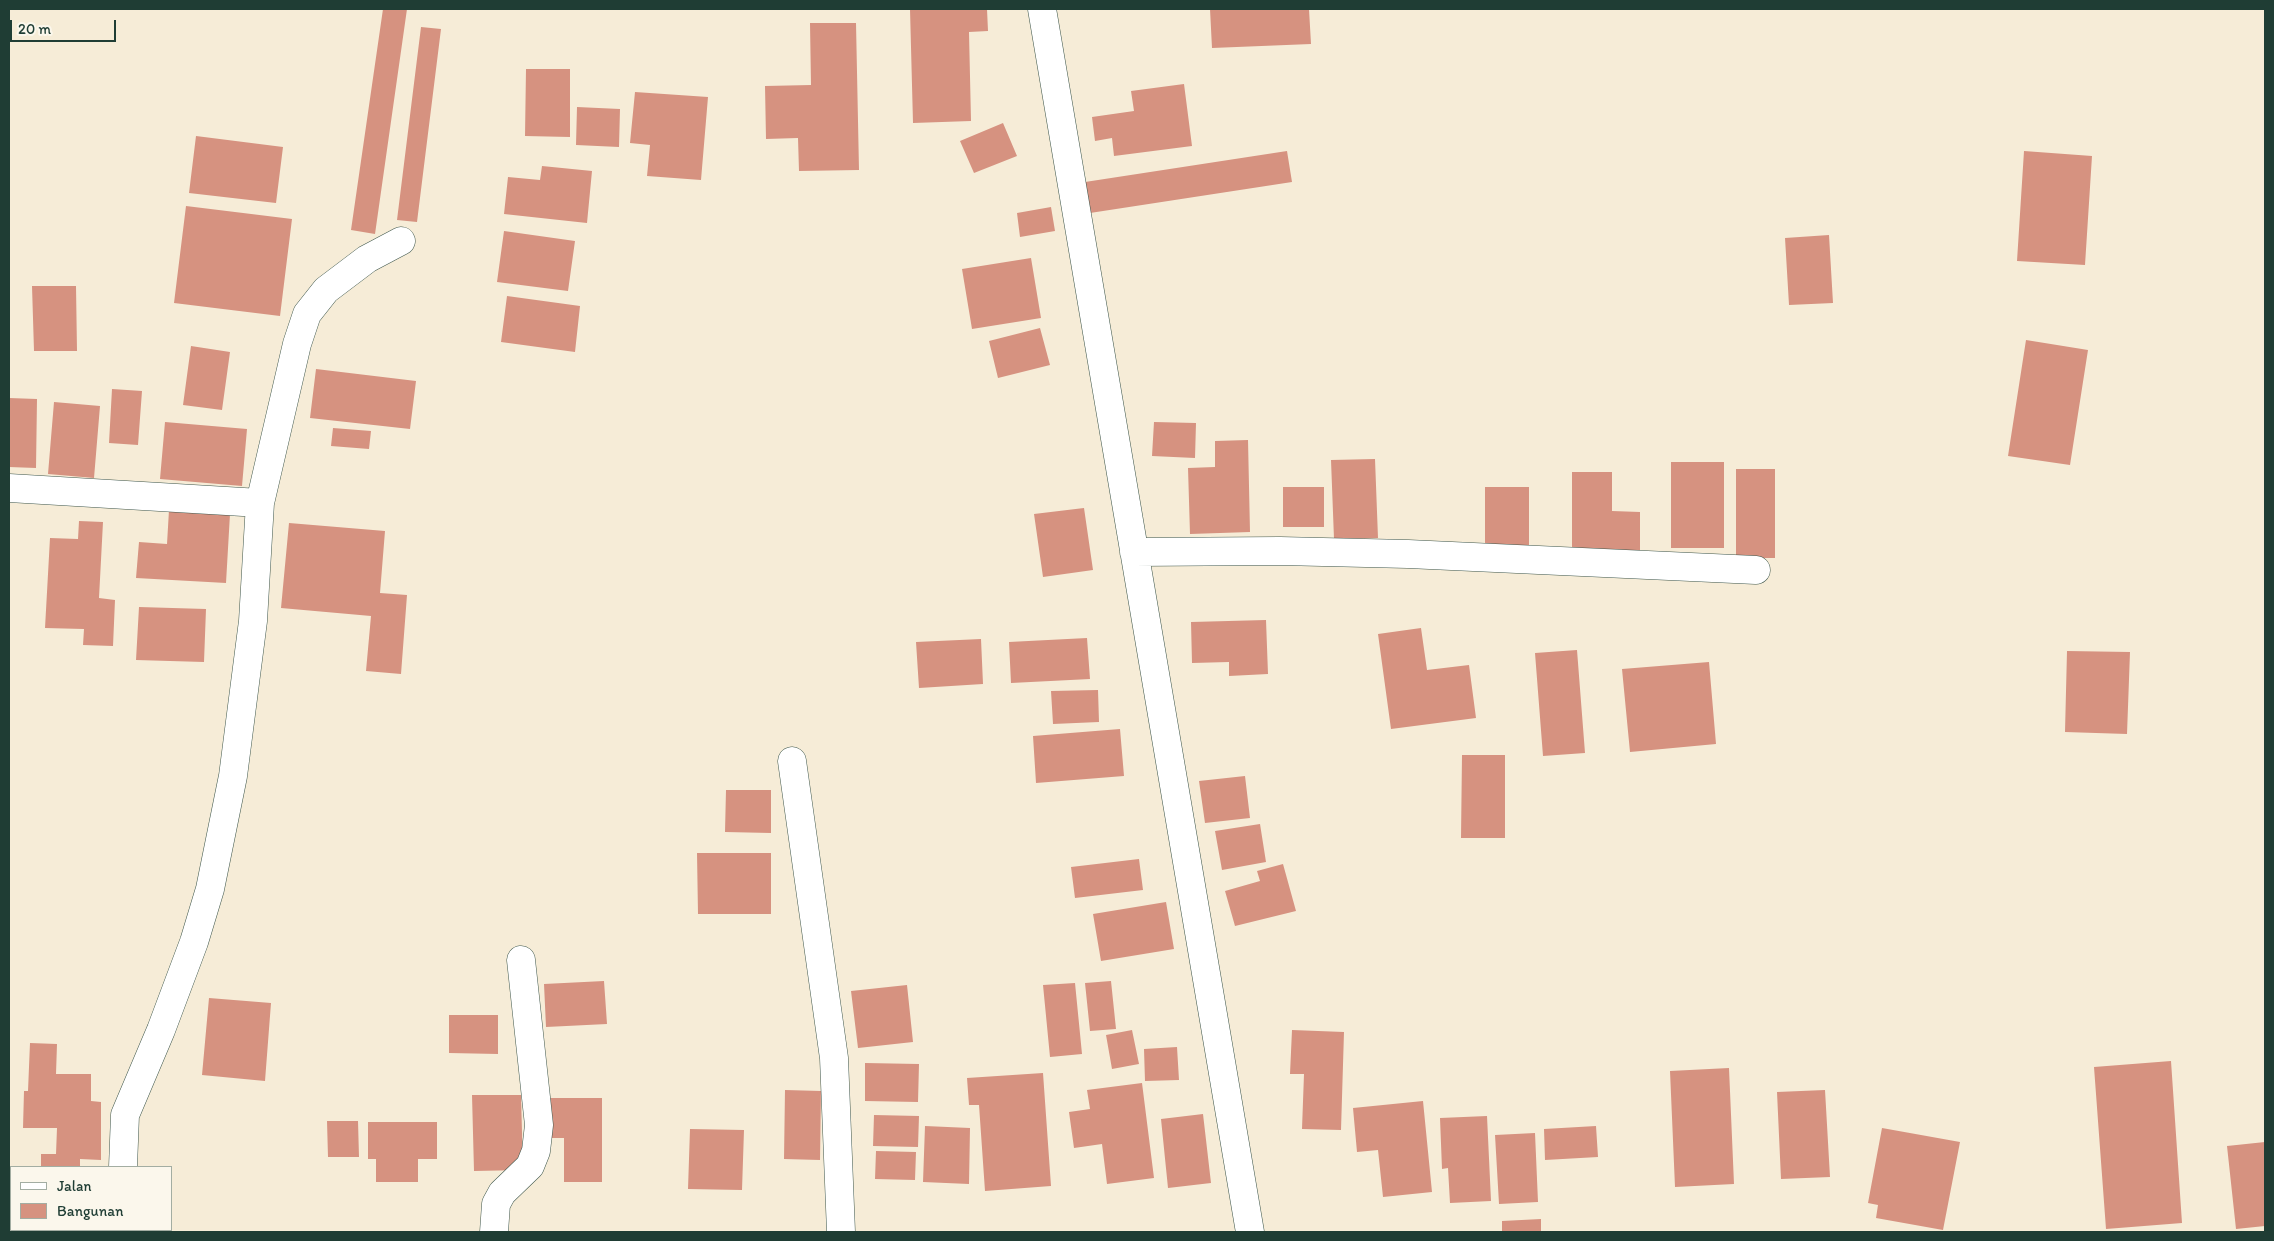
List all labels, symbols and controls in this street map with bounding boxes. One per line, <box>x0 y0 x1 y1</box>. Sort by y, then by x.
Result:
scale bar <box>12 10 119 42</box>
text: 20 m <box>18 20 51 38</box>
legend <box>10 1166 172 1231</box>
text: Jalan <box>57 1177 91 1195</box>
text: Bangunan <box>57 1202 124 1220</box>

